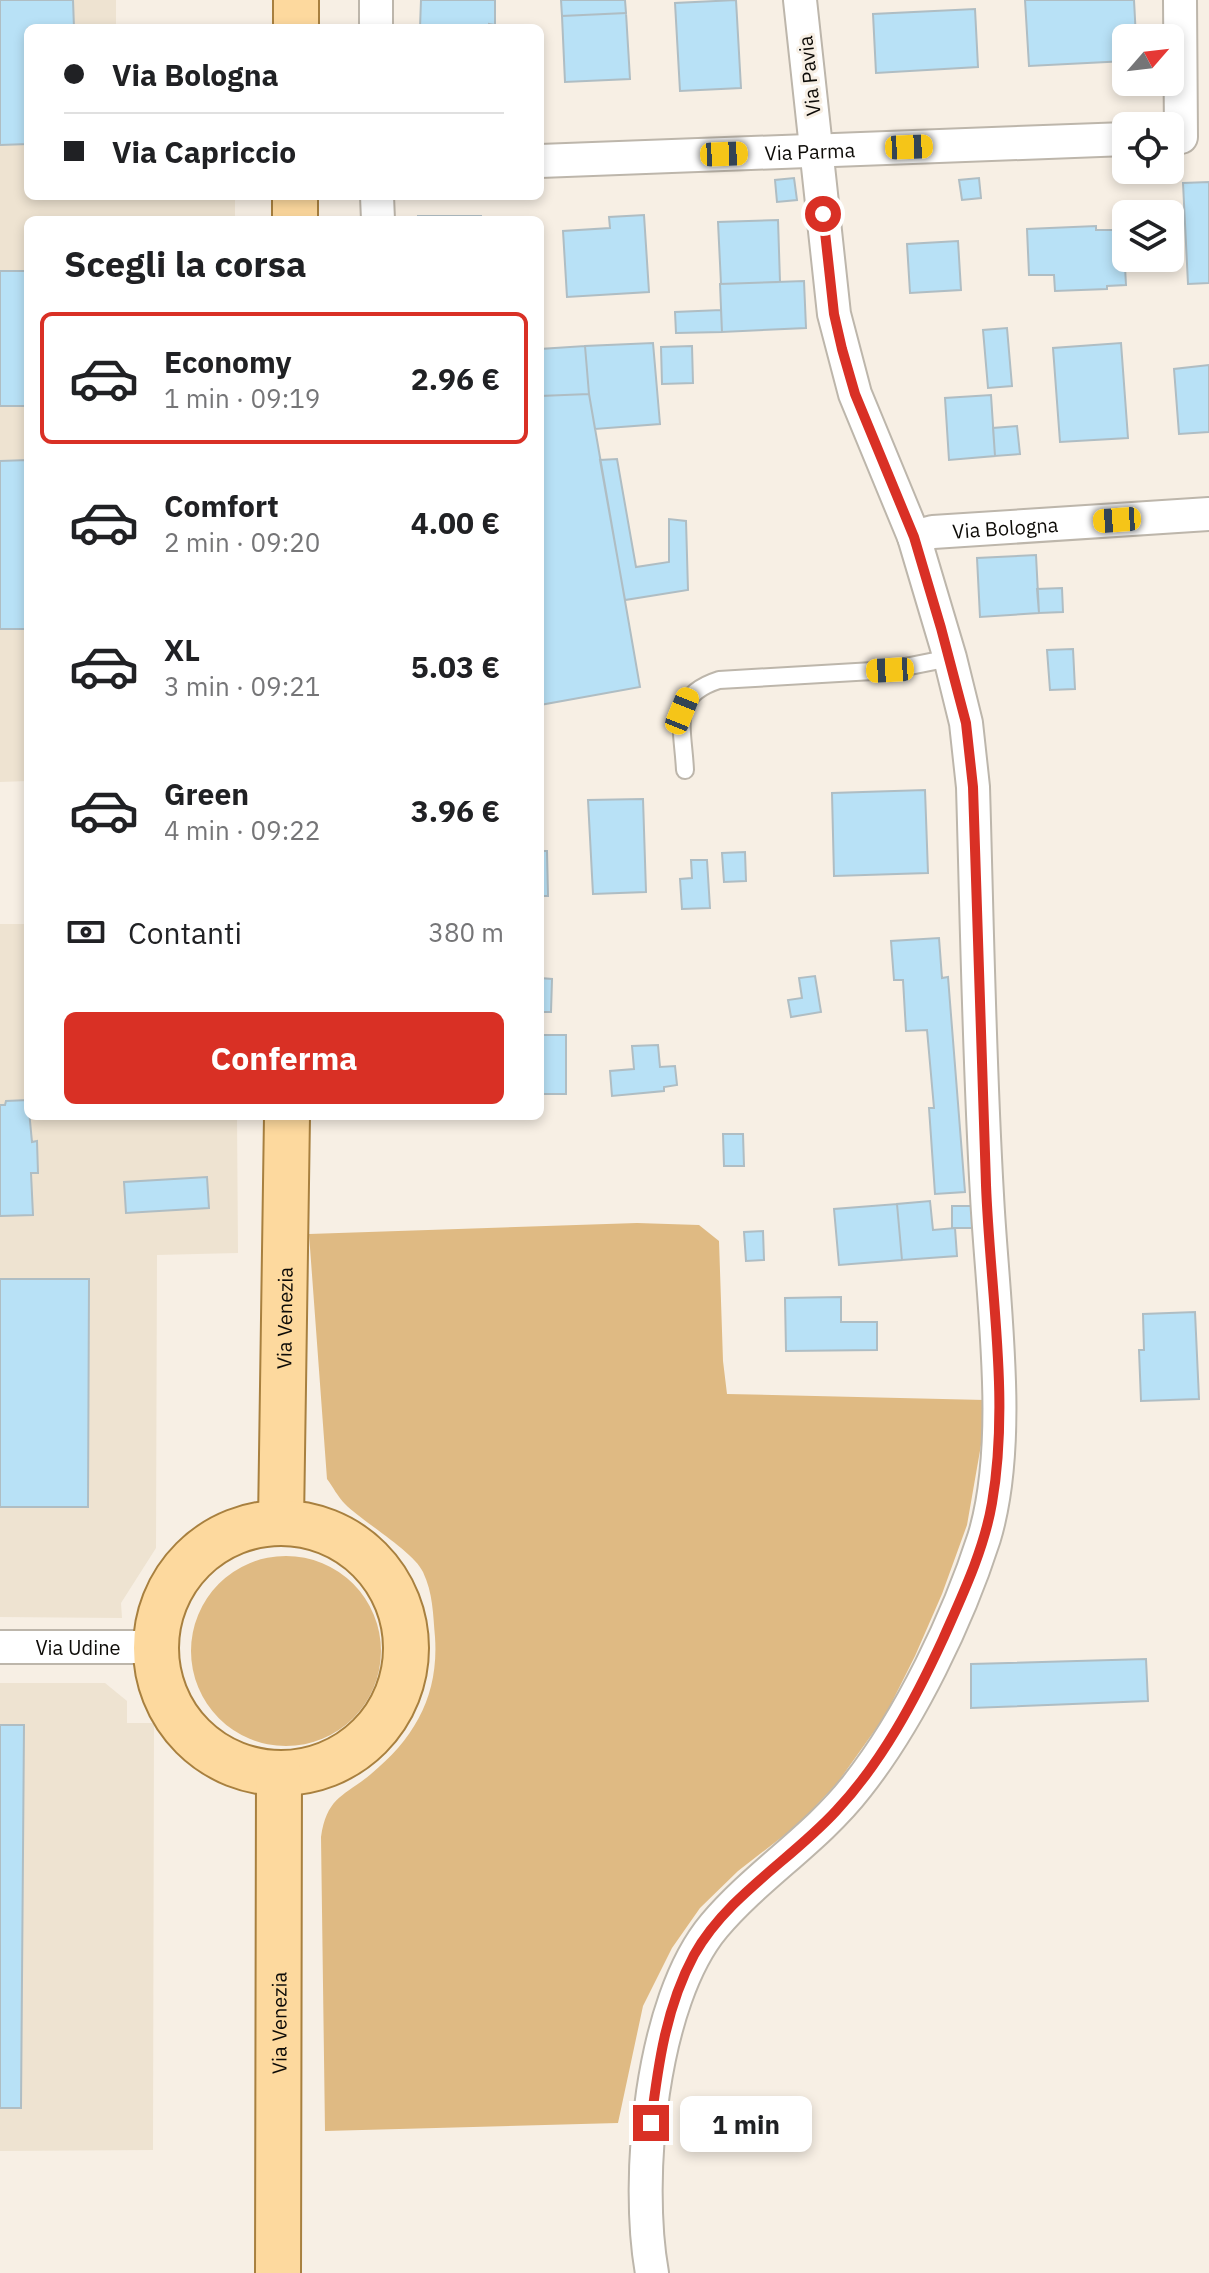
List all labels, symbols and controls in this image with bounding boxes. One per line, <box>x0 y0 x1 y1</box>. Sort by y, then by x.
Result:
north arrow <box>1112 24 1184 96</box>
map controls <box>1112 24 1184 272</box>
street label: Via Pavia <box>791 34 827 117</box>
text: Via Bologna <box>112 55 279 94</box>
button: locate <box>1112 112 1184 184</box>
text: Via Capriccio <box>112 132 296 171</box>
car <box>885 134 933 160</box>
street label: Via Parma <box>764 136 856 166</box>
car <box>700 141 748 167</box>
route start <box>805 196 841 232</box>
button: layers <box>1112 200 1184 272</box>
text: Scegli la corsa <box>64 240 307 287</box>
icon: car <box>68 342 140 414</box>
text: Economy <box>164 342 292 381</box>
text: 2.96 € <box>411 359 500 398</box>
text: 1 min · 09:19 <box>164 381 320 415</box>
icon: car <box>68 486 140 558</box>
text: Comfort <box>164 486 279 525</box>
text: 4.00 € <box>411 503 500 542</box>
car <box>1092 506 1142 534</box>
street label: Via Bologna <box>951 510 1059 544</box>
text: 2 min · 09:20 <box>164 525 320 559</box>
icon: car <box>68 630 140 702</box>
text: XL <box>164 630 200 669</box>
text: 5.03 € <box>411 647 500 686</box>
car <box>865 657 915 683</box>
text: 3 min · 09:21 <box>164 669 320 703</box>
car <box>662 684 702 738</box>
icon: car <box>68 774 140 846</box>
text: Green <box>164 774 249 813</box>
text: 3.96 € <box>411 791 500 830</box>
text: 4 min · 09:22 <box>164 813 320 847</box>
icon: cash <box>64 910 108 954</box>
text: Contanti <box>128 913 242 952</box>
text: 380 m <box>428 915 504 949</box>
button: Conferma <box>64 1012 504 1104</box>
street label: Via Venezia <box>270 1266 298 1369</box>
street label: Via Udine <box>35 1634 121 1661</box>
street label: Via Venezia <box>265 1971 292 2074</box>
callout: 1 min <box>679 2095 811 2151</box>
route end <box>633 2105 669 2141</box>
text: 1 min <box>712 2107 780 2141</box>

